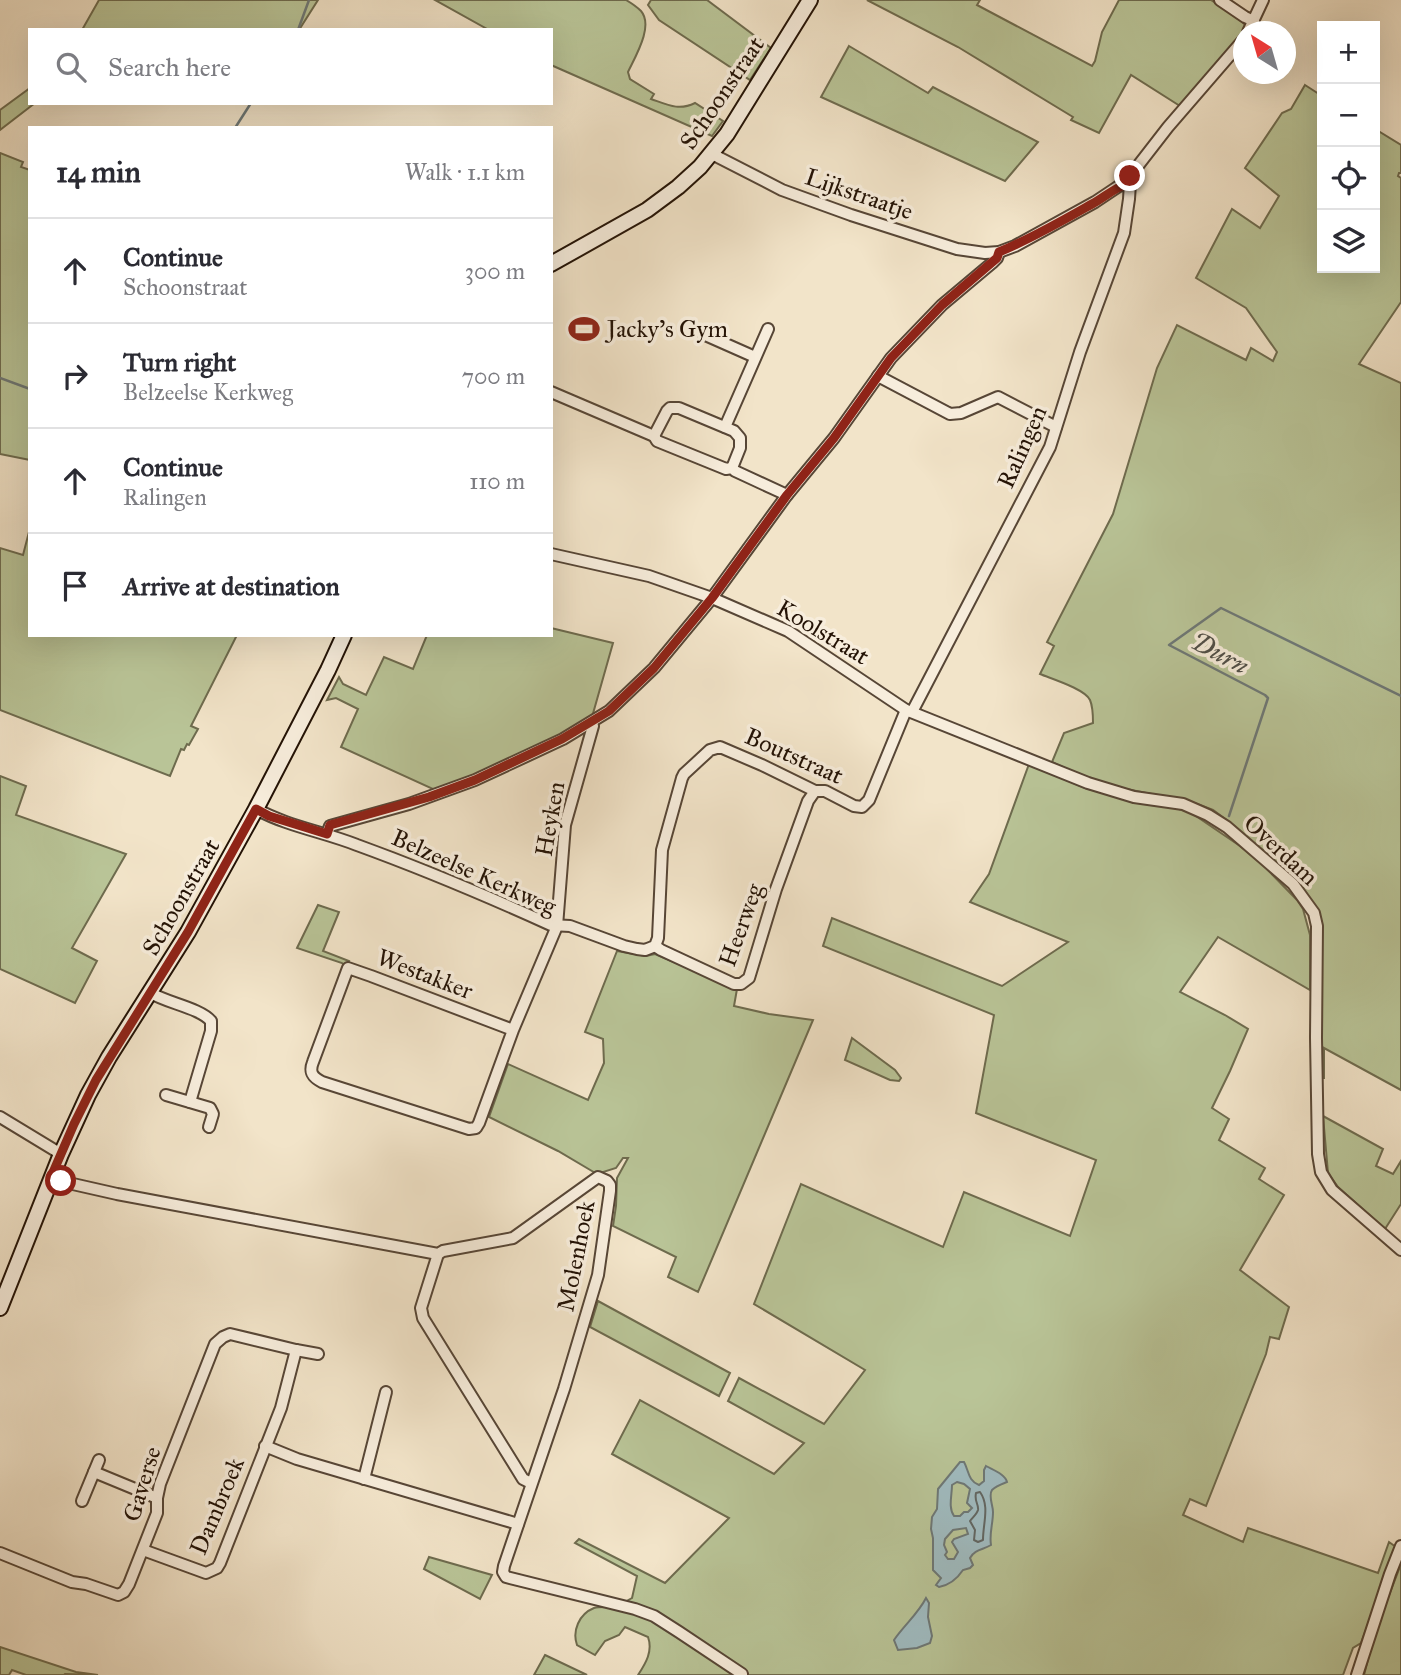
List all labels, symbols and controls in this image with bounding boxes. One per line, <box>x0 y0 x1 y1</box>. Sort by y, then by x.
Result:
north arrow <box>1233 21 1296 84</box>
map controls <box>1317 21 1380 273</box>
button: + <box>1317 21 1380 84</box>
search box <box>28 28 553 105</box>
street label: Schoonstraat <box>673 30 771 155</box>
icon: search <box>52 48 90 86</box>
text: Search here <box>108 51 231 83</box>
button: − <box>1317 84 1380 147</box>
button: locate <box>1317 147 1380 210</box>
text: 14 min <box>56 154 141 190</box>
text: Walk · 1.1 km <box>405 158 525 186</box>
route end <box>1114 160 1145 191</box>
street label: Lijkstraatje <box>801 162 917 226</box>
button: layers <box>1317 210 1380 273</box>
text: Continue <box>123 241 223 273</box>
icon: ahead <box>56 252 94 290</box>
text: 300 m <box>465 257 525 285</box>
text: Schoonstraat <box>123 273 247 301</box>
sports icon: Jacky's Gym <box>567 312 601 346</box>
place label: Jacky's Gym <box>604 314 728 344</box>
text: Turn right <box>123 346 236 378</box>
icon: right <box>56 357 94 395</box>
text: 700 m <box>462 362 525 390</box>
text: Belzeelse Kerkweg <box>123 378 293 406</box>
street label: Ralingen <box>991 401 1053 493</box>
text: Continue <box>123 451 223 483</box>
icon: ahead <box>56 462 94 500</box>
text: 110 m <box>469 467 525 495</box>
text: Ralingen <box>123 483 207 511</box>
icon: arrive <box>56 567 94 605</box>
text: Arrive at destination <box>123 570 340 602</box>
street label: Koolstraat <box>771 593 875 672</box>
water label: Durn <box>1186 625 1255 681</box>
street label: Boutstraat <box>740 721 848 791</box>
street label: Heyken <box>529 779 571 859</box>
street label: Overdam <box>1238 808 1324 892</box>
street label: Belzeelse Kerkweg <box>387 822 562 922</box>
street label: Schoonstraat <box>136 833 227 961</box>
street label: Heerweg <box>712 879 770 971</box>
street label: Westakker <box>373 942 477 1006</box>
route start <box>45 1165 76 1196</box>
street label: Molenhoek <box>551 1197 602 1314</box>
street label: Gaverse <box>116 1443 168 1525</box>
street label: Dambroek <box>183 1452 251 1559</box>

